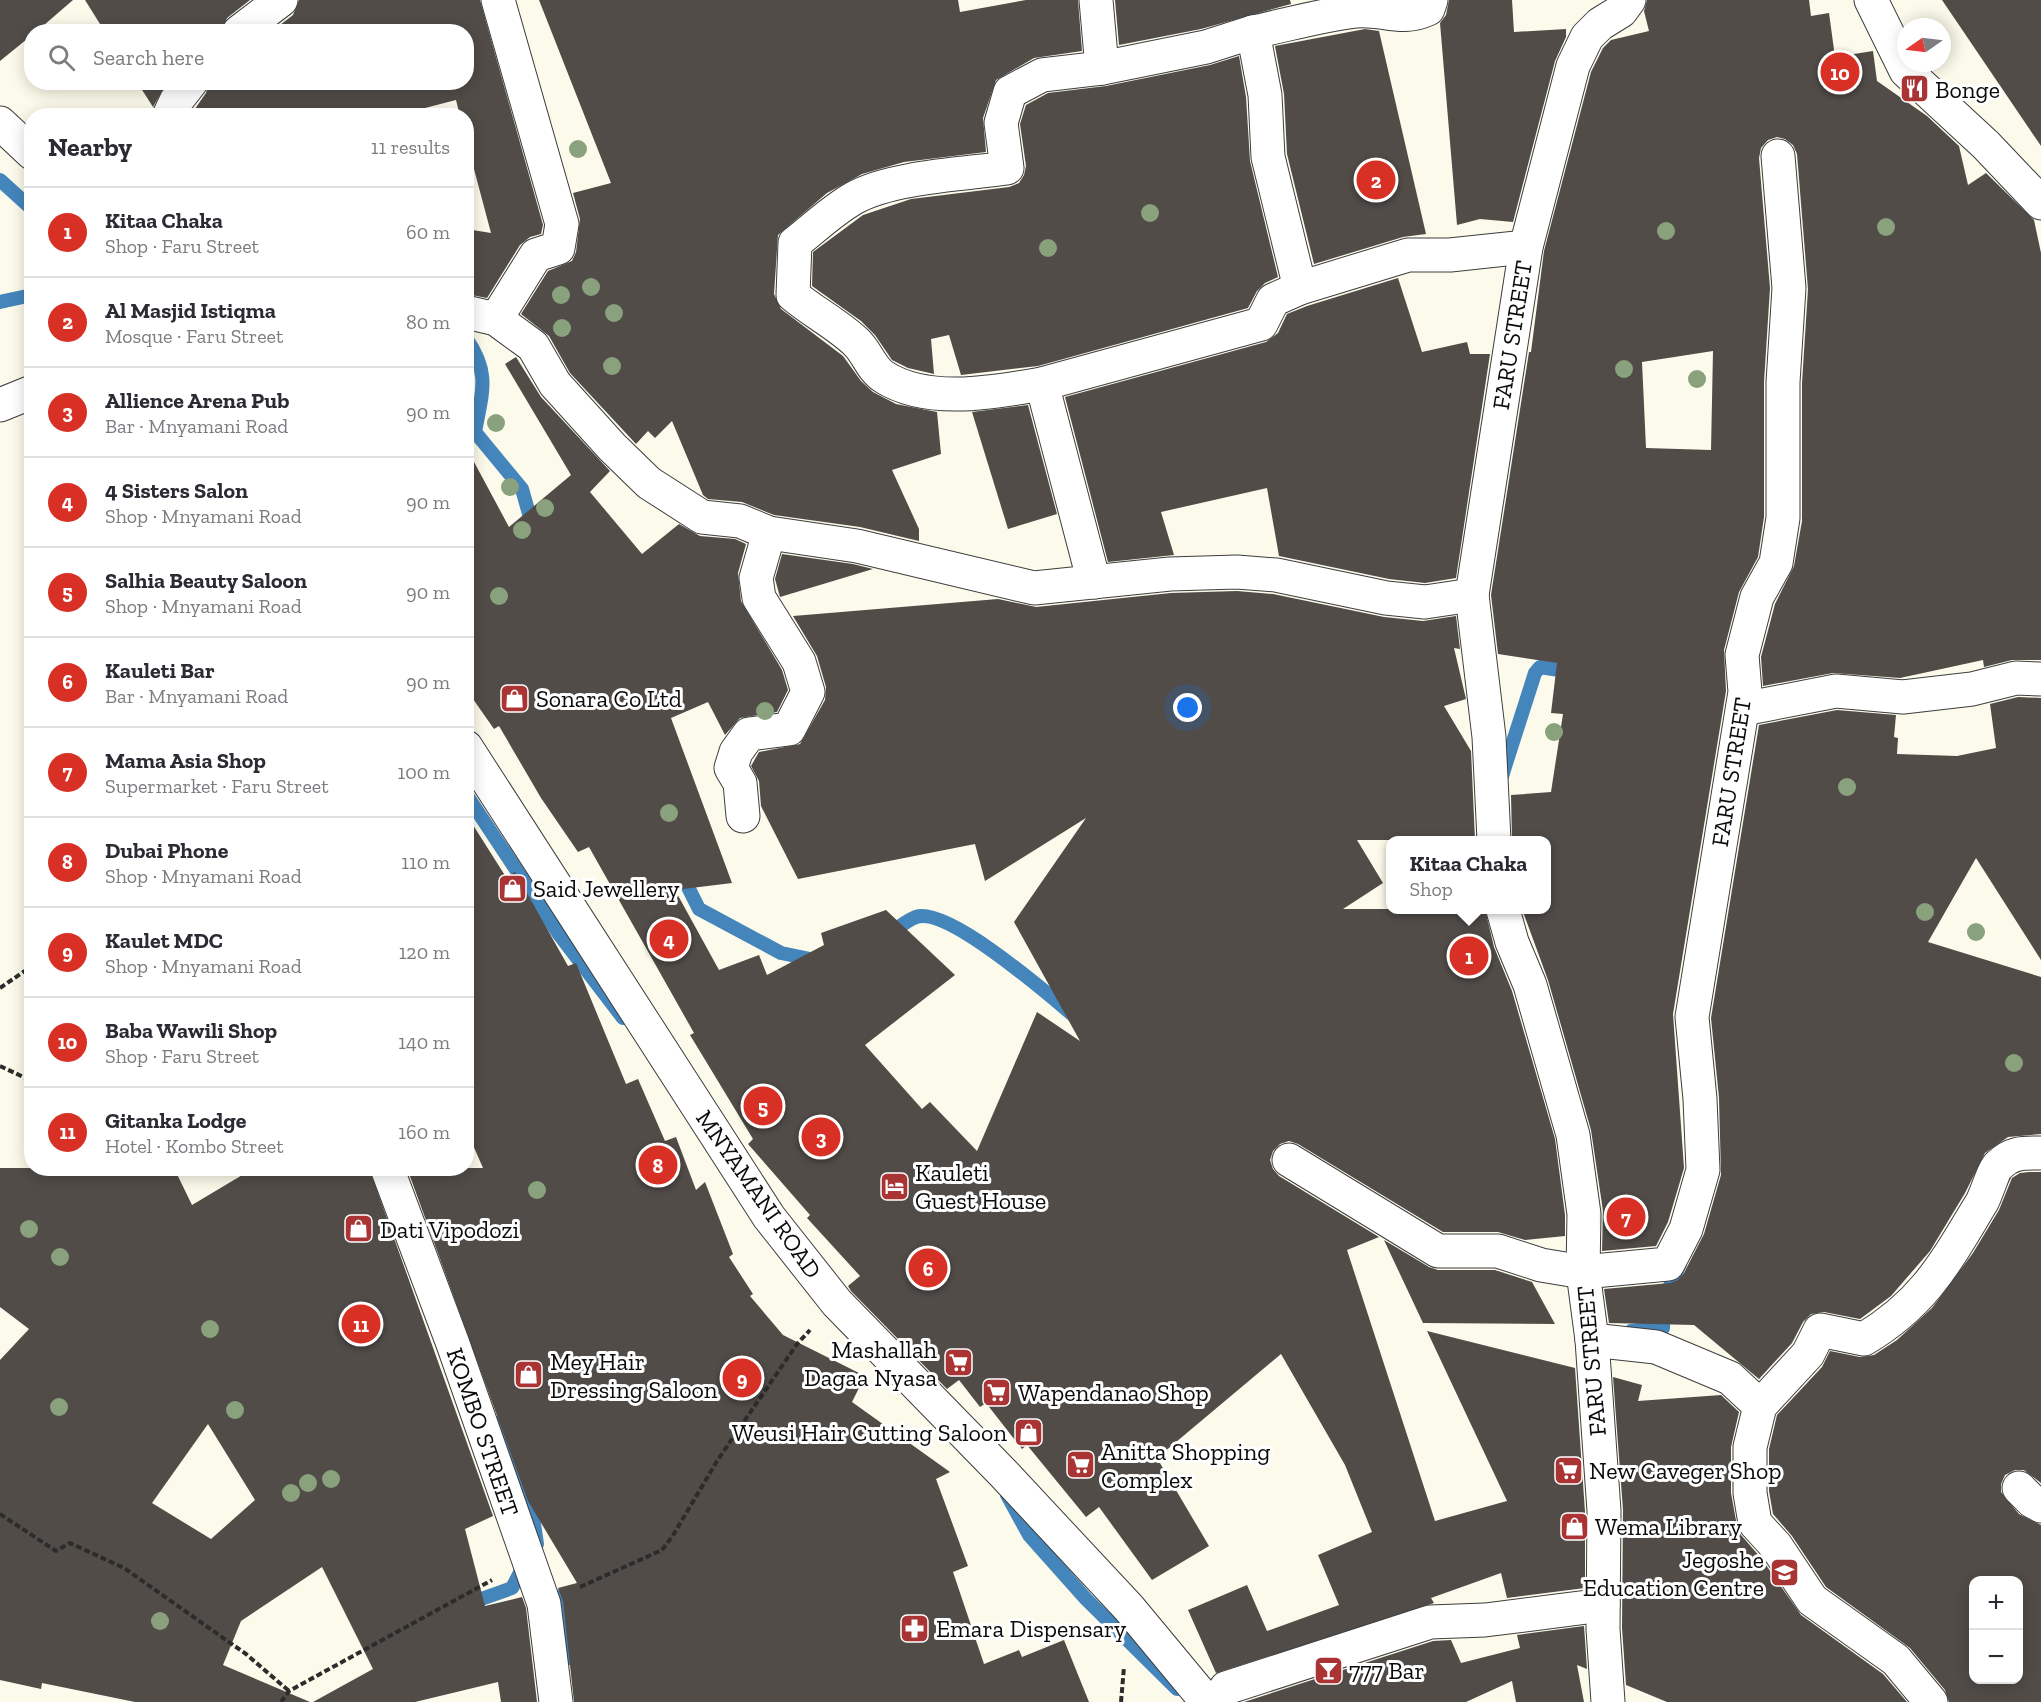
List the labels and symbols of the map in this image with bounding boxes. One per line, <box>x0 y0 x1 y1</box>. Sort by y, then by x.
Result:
north arrow <box>1897 18 1951 72</box>
pin: 10 <box>1820 50 1860 94</box>
restaurant icon: Bonge <box>1898 73 1930 105</box>
place label: Bonge <box>1935 75 2000 104</box>
pin: 2 <box>1356 158 1396 202</box>
street label: FARU STREET <box>1486 258 1538 412</box>
shop icon: Sonara Co Ltd <box>499 682 531 714</box>
place label: Sonara Co Ltd <box>536 684 682 713</box>
your location <box>1173 693 1202 722</box>
street label: FARU STREET <box>1705 695 1757 849</box>
shop icon: Said Jewellery <box>496 872 528 904</box>
place label: Said Jewellery <box>533 874 680 903</box>
pin: 4 <box>650 916 688 962</box>
pin: 1 <box>1450 934 1488 978</box>
pin: 5 <box>744 1084 783 1128</box>
street label: MNYAMANI ROAD <box>690 1104 828 1284</box>
pin: 3 <box>802 1114 840 1160</box>
pin: 8 <box>638 1142 678 1188</box>
place label: Kauleti Guest House <box>915 1158 1046 1215</box>
hotel icon: Kauleti Guest House <box>878 1170 910 1202</box>
pin: 7 <box>1606 1194 1646 1240</box>
shop icon: Dati Vipodozi <box>343 1213 375 1245</box>
place label: Dati Vipodozi <box>380 1215 520 1244</box>
pin: 6 <box>908 1246 948 1290</box>
street label: FARU STREET <box>1570 1285 1612 1437</box>
pin: 11 <box>342 1302 380 1346</box>
place label: Mashallah Dagaa Nyasa <box>804 1335 938 1392</box>
street label: KOMBO STREET <box>441 1344 525 1520</box>
place label: Mey Hair Dressing Saloon <box>550 1347 718 1404</box>
supermarket icon: Mashallah Dagaa Nyasa <box>942 1347 974 1379</box>
pin: 9 <box>722 1356 762 1400</box>
shop icon: Mey Hair Dressing Saloon <box>513 1359 545 1391</box>
supermarket icon: Wapendanao Shop <box>981 1376 1013 1408</box>
place label: Wapendanao Shop <box>1018 1378 1209 1407</box>
shop icon: Weusi Hair Cutting Saloon <box>1012 1416 1044 1448</box>
place label: Weusi Hair Cutting Saloon <box>732 1418 1007 1447</box>
place label: Anitta Shopping Complex <box>1101 1437 1270 1494</box>
supermarket icon: Anitta Shopping Complex <box>1064 1449 1096 1481</box>
supermarket icon: New Caveger Shop <box>1552 1454 1584 1486</box>
place label: New Caveger Shop <box>1589 1456 1782 1485</box>
shop icon: Wema Library <box>1558 1510 1590 1542</box>
place label: Wema Library <box>1595 1512 1743 1541</box>
place label: Jegoshe Education Centre <box>1583 1545 1764 1602</box>
school or university icon: Jegoshe Education Centre <box>1769 1557 1801 1589</box>
pharmacy icon: Emara Dispensary <box>899 1612 931 1644</box>
place label: Emara Dispensary <box>936 1614 1127 1643</box>
bar icon: 777 Bar <box>1312 1654 1344 1686</box>
place label: 777 Bar <box>1349 1656 1425 1685</box>

